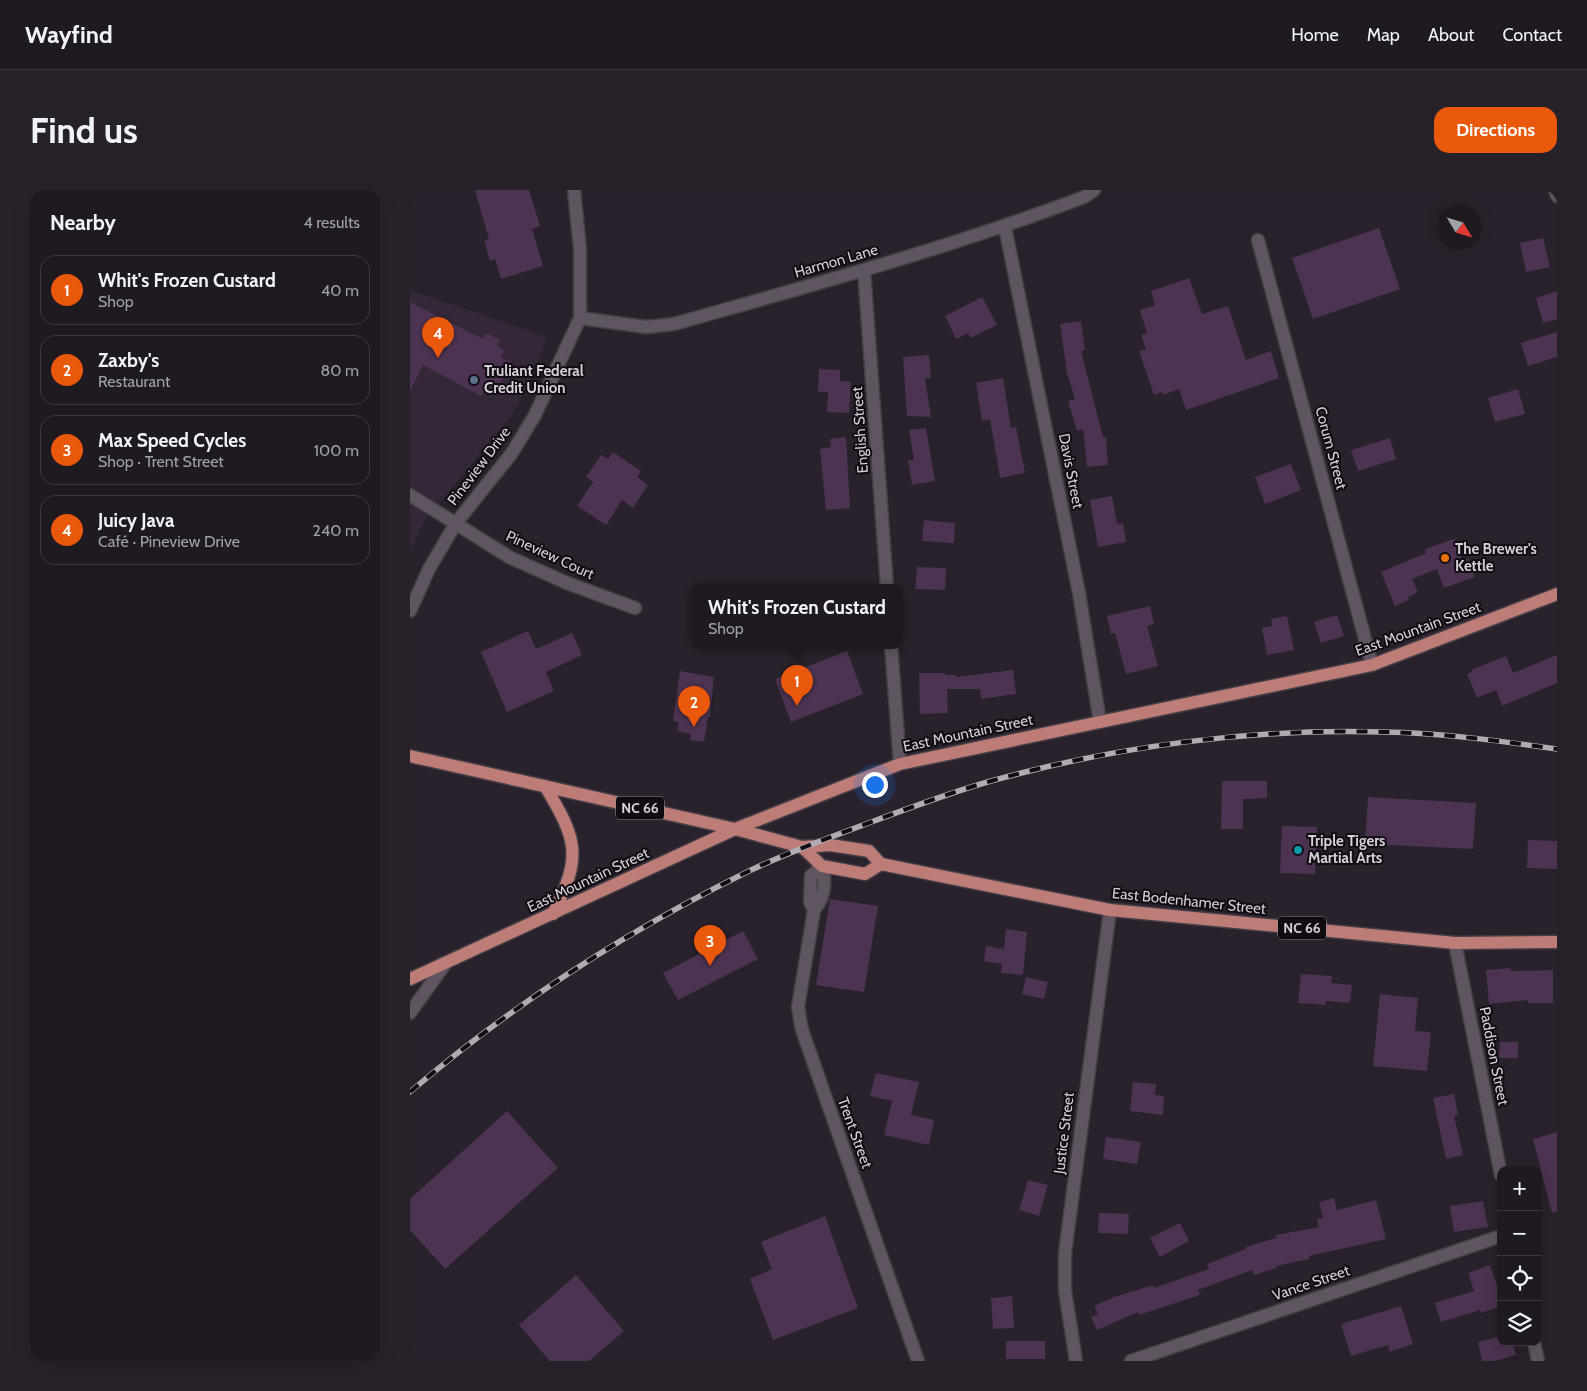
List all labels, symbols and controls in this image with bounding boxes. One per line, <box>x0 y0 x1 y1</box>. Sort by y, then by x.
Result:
text: Wayfind <box>25 20 113 49</box>
text: Home <box>1291 24 1339 46</box>
text: Map <box>1367 24 1400 46</box>
text: About <box>1428 24 1474 46</box>
text: Contact <box>1502 24 1562 46</box>
button: Directions <box>1434 107 1557 153</box>
text: Find us <box>30 109 138 152</box>
north arrow <box>1437 205 1482 250</box>
text: Nearby <box>50 210 116 235</box>
text: 4 results <box>303 213 360 232</box>
street label: Harmon Lane <box>792 240 880 282</box>
text: Whit's Frozen Custard <box>98 269 276 292</box>
text: 1 <box>64 281 70 300</box>
text: 40 m <box>321 281 359 300</box>
text: Shop <box>98 292 134 311</box>
pin: 4 <box>422 317 454 358</box>
text: Zaxby's <box>98 349 159 372</box>
text: 2 <box>63 361 71 380</box>
text: 80 m <box>321 361 359 380</box>
place label: Truliant Federal Credit Union <box>484 362 584 397</box>
text: Restaurant <box>98 372 170 391</box>
marker: Truliant Federal Credit Union <box>468 374 480 386</box>
street label: English Street <box>848 386 872 474</box>
street label: Corum Street <box>1311 405 1351 491</box>
street label: Pineview Drive <box>444 423 515 509</box>
text: Max Speed Cycles <box>98 429 246 452</box>
street label: Davis Street <box>1055 432 1087 510</box>
text: 3 <box>63 441 71 460</box>
text: 100 m <box>314 441 359 460</box>
text: Shop · Trent Street <box>98 452 224 471</box>
text: Juicy Java <box>98 509 174 532</box>
text: 4 <box>62 521 72 540</box>
text: 240 m <box>313 521 359 540</box>
street label: Pineview Court <box>503 527 597 583</box>
text: Café · Pineview Drive <box>98 532 240 551</box>
place label: The Brewer's Kettle <box>1455 540 1537 575</box>
marker: The Brewer's Kettle <box>1439 552 1451 564</box>
popup <box>691 584 903 649</box>
text: Whit's Frozen Custard <box>708 596 886 619</box>
street label: East Mountain Street <box>1353 598 1483 660</box>
text: Shop <box>708 619 744 638</box>
pin: 1 <box>781 665 813 706</box>
pin: 2 <box>678 686 710 727</box>
street label: East Mountain Street <box>901 710 1035 756</box>
your location <box>862 772 888 798</box>
road number: NC 66 <box>616 796 664 820</box>
place label: Triple Tigers Martial Arts <box>1308 832 1385 867</box>
street label: East Mountain Street <box>524 844 652 916</box>
marker: Triple Tigers Martial Arts <box>1292 844 1304 856</box>
street label: East Bodenhamer Street <box>1111 884 1267 918</box>
road number: NC 66 <box>1278 916 1326 940</box>
pin: 3 <box>694 925 726 966</box>
street label: Paddison Street <box>1476 1005 1512 1107</box>
street label: Justice Street <box>1050 1091 1078 1176</box>
street label: Trent Street <box>834 1095 876 1171</box>
map controls <box>1497 1166 1542 1346</box>
button: + <box>1497 1166 1542 1211</box>
button: − <box>1497 1211 1542 1256</box>
button: locate <box>1497 1256 1542 1301</box>
street label: Vance Street <box>1270 1261 1352 1305</box>
button: layers <box>1497 1301 1542 1346</box>

